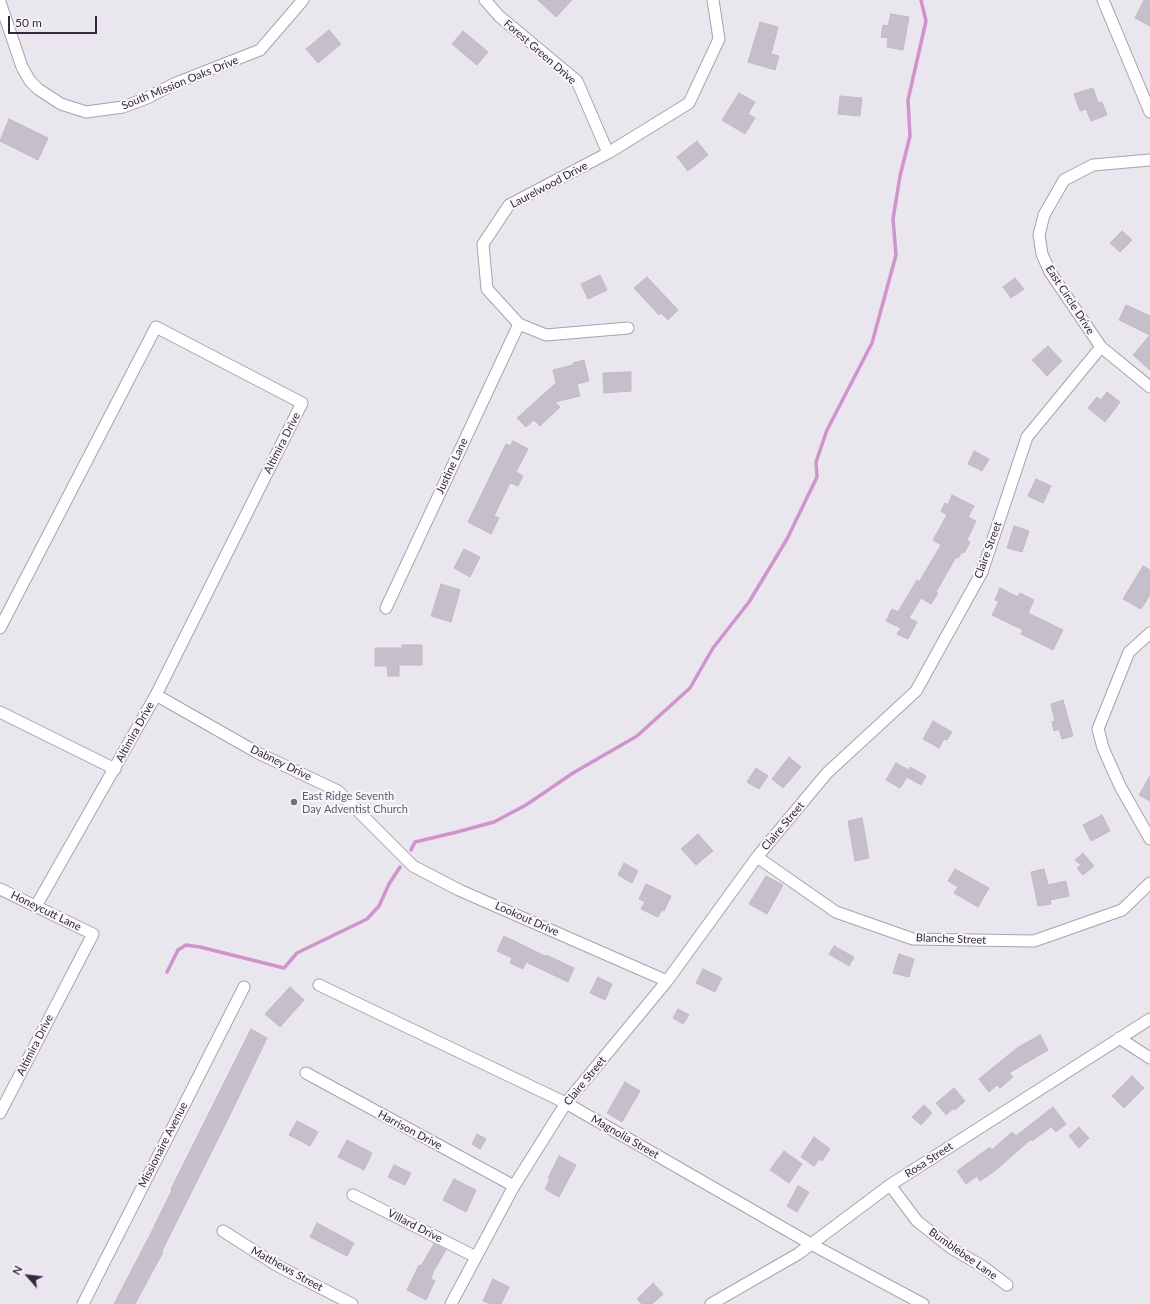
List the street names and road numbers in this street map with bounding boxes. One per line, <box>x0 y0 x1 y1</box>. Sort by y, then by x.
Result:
street label: Forest Green Drive <box>501 17 579 87</box>
street label: South Mission Oaks Drive <box>120 53 240 113</box>
street label: Laurelwood Drive <box>508 159 590 211</box>
street label: East Circle Drive <box>1043 263 1097 337</box>
street label: Altimira Drive <box>261 410 303 476</box>
street label: Justine Lane <box>433 436 471 496</box>
street label: Claire Street <box>972 520 1004 580</box>
street label: Altimira Drive <box>113 700 157 764</box>
street label: Dabney Drive <box>248 743 314 783</box>
street label: Claire Street <box>759 799 807 853</box>
street label: Honeycutt Lane <box>9 888 83 934</box>
street label: Lookout Drive <box>493 899 561 939</box>
street label: Blanche Street <box>916 931 986 947</box>
street label: Altimira Drive <box>14 1012 56 1078</box>
street label: Claire Street <box>561 1054 609 1108</box>
street label: Missionaire Avenue <box>136 1100 190 1190</box>
street label: Harrison Drive <box>376 1108 444 1152</box>
street label: Magnolia Street <box>589 1112 661 1162</box>
street label: Rosa Street <box>902 1140 956 1180</box>
street label: Villard Drive <box>385 1207 445 1245</box>
street label: Bumblebee Lane <box>926 1226 1000 1282</box>
street label: Matthews Street <box>249 1244 325 1294</box>

